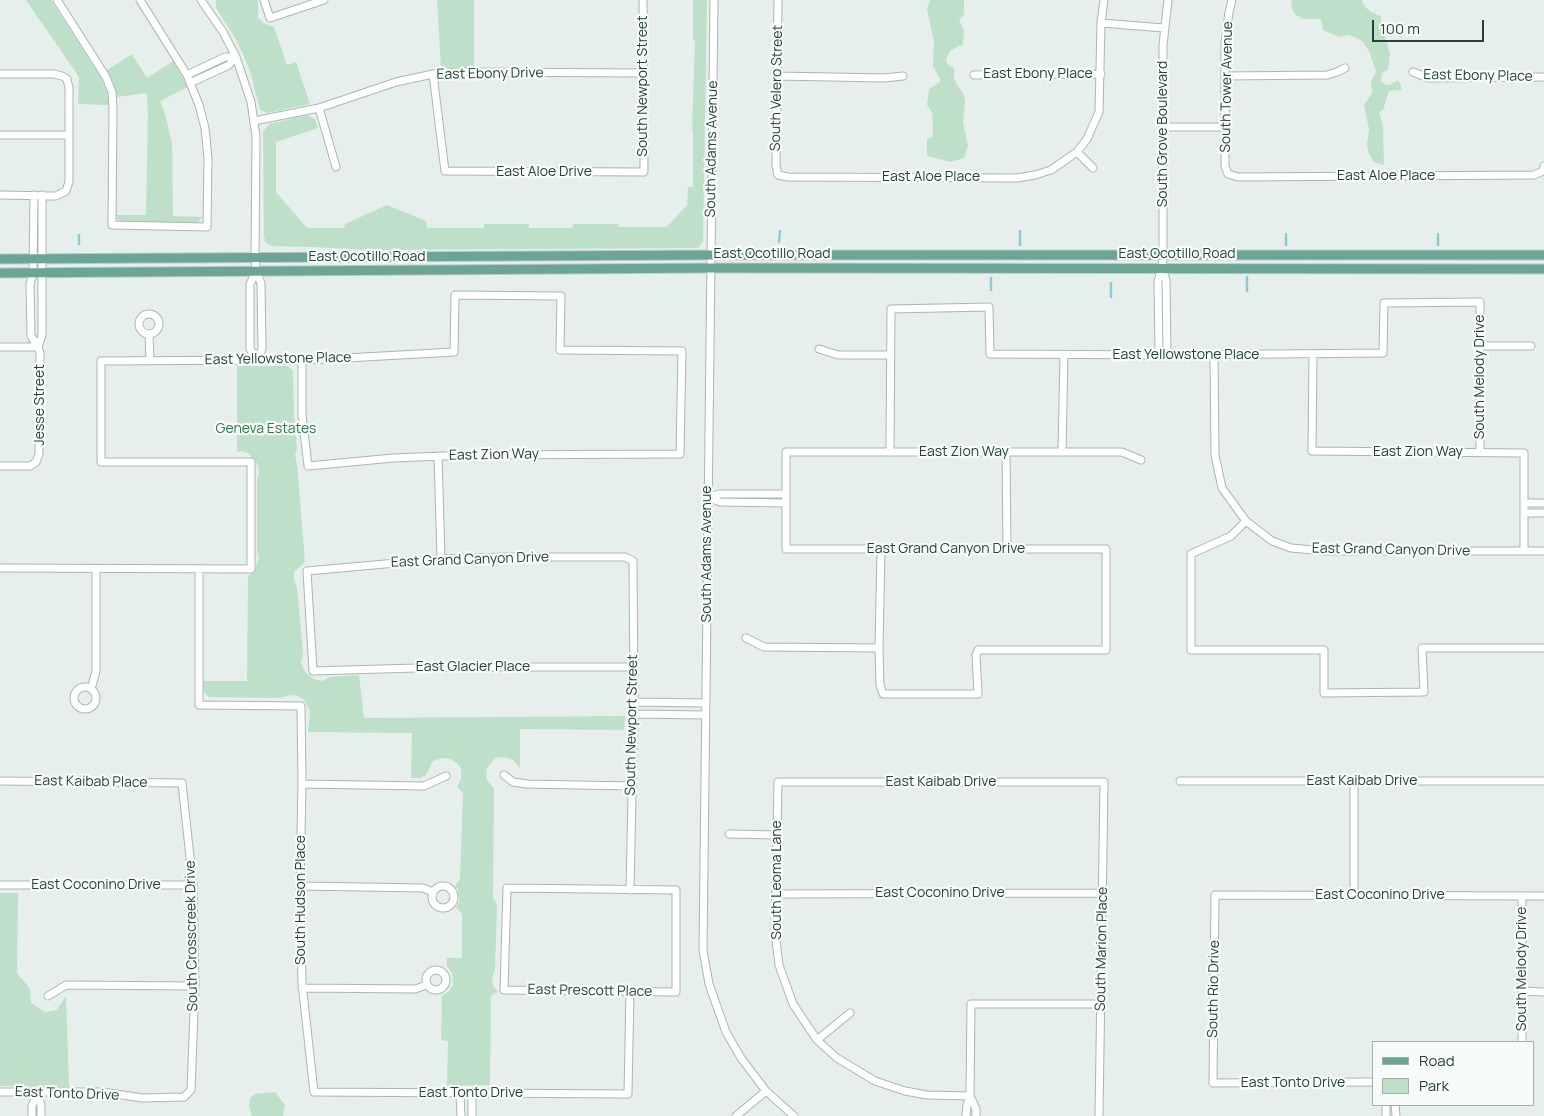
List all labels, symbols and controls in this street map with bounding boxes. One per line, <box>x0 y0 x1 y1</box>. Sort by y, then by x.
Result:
scale bar <box>1374 10 1486 42</box>
street label: South Newport Street <box>635 15 651 157</box>
text: 100 m <box>1380 18 1420 39</box>
street label: South Tower Avenue <box>1217 21 1237 153</box>
street label: South Velero Street <box>767 25 787 151</box>
street label: South Grove Boulevard <box>1155 61 1171 207</box>
street label: East Ebony Drive <box>436 65 544 83</box>
street label: East Ebony Place <box>983 66 1093 82</box>
street label: East Ebony Place <box>1423 67 1533 85</box>
street label: South Adams Avenue <box>702 80 722 218</box>
street label: East Aloe Drive <box>496 164 592 180</box>
street label: East Aloe Place <box>1337 168 1435 184</box>
street label: East Aloe Place <box>882 169 980 185</box>
street label: East Ocotillo Road <box>713 246 831 262</box>
street label: East Ocotillo Road <box>1118 246 1236 262</box>
street label: East Ocotillo Road <box>308 249 426 265</box>
street label: South Melody Drive <box>1472 315 1488 439</box>
street label: East Yellowstone Place <box>1113 347 1259 363</box>
street label: East Yellowstone Place <box>204 349 352 369</box>
street label: Jesse Street <box>32 364 48 446</box>
park label: Geneva Estates <box>216 421 316 437</box>
street label: East Zion Way <box>919 444 1009 460</box>
street label: East Zion Way <box>1373 444 1463 460</box>
street label: East Zion Way <box>449 446 539 464</box>
street label: South Adams Avenue <box>699 486 715 622</box>
street label: East Grand Canyon Drive <box>1312 540 1470 560</box>
street label: East Grand Canyon Drive <box>867 541 1025 557</box>
street label: East Grand Canyon Drive <box>391 549 549 571</box>
street label: South Newport Street <box>622 654 642 796</box>
street label: East Glacier Place <box>416 659 530 675</box>
street label: East Kaibab Place <box>34 773 148 791</box>
street label: East Kaibab Drive <box>1307 773 1417 789</box>
street label: East Kaibab Drive <box>886 774 996 790</box>
street label: South Leoma Lane <box>769 820 785 940</box>
street label: South Hudson Place <box>293 835 309 965</box>
street label: South Crosscreek Drive <box>182 860 202 1012</box>
street label: East Coconino Drive <box>31 877 161 893</box>
street label: East Coconino Drive <box>875 885 1005 901</box>
street label: South Marion Place <box>1093 887 1111 1011</box>
street label: East Coconino Drive <box>1315 887 1445 903</box>
street label: South Melody Drive <box>1514 907 1530 1031</box>
street label: South Rio Drive <box>1205 940 1223 1038</box>
street label: East Prescott Place <box>528 982 652 1000</box>
legend <box>1372 1041 1534 1106</box>
text: Road <box>1419 1050 1455 1071</box>
street label: East Tonto Drive <box>1241 1075 1345 1091</box>
text: Park <box>1419 1075 1449 1096</box>
street label: East Tonto Drive <box>14 1084 120 1104</box>
street label: East Tonto Drive <box>419 1085 523 1101</box>

